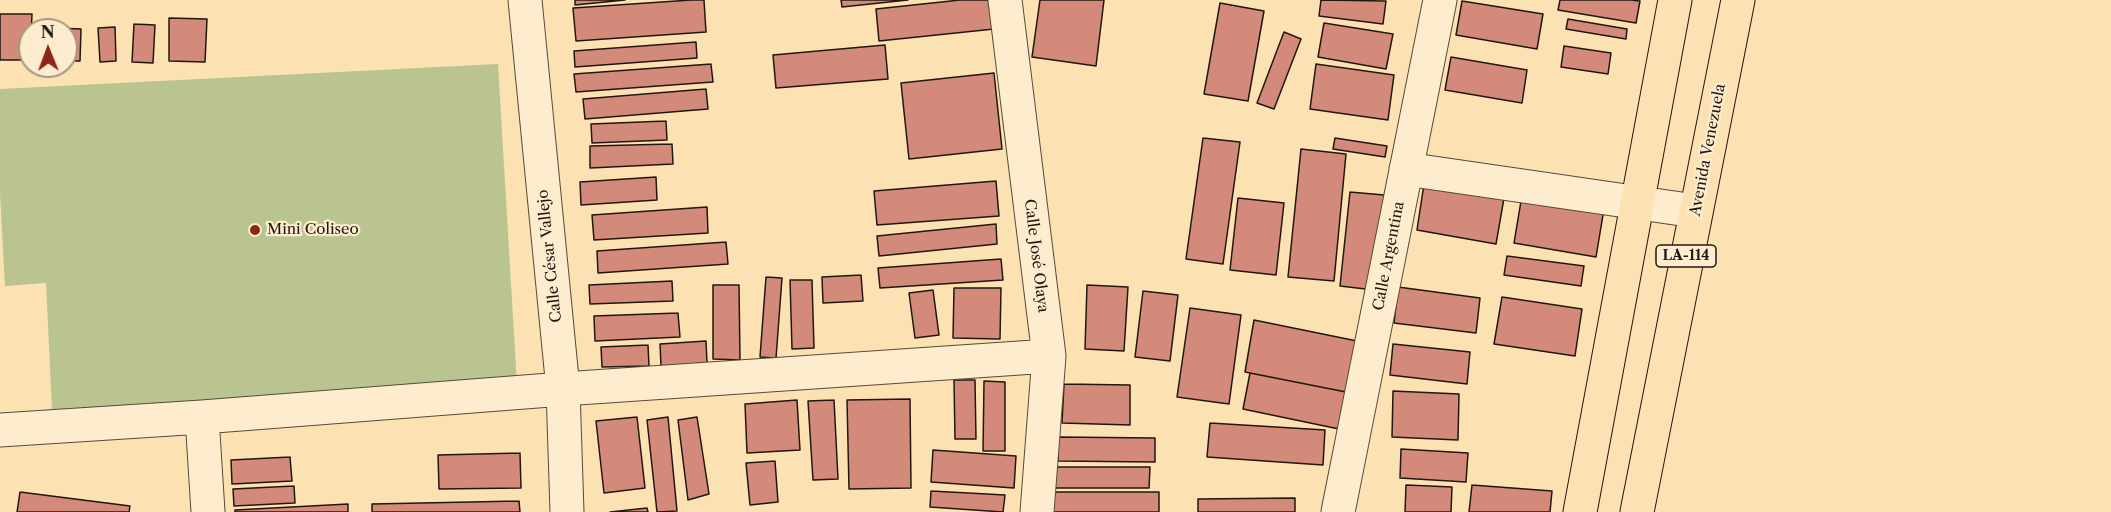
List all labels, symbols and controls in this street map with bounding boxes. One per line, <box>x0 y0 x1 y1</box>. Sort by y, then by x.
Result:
north arrow <box>18 18 78 78</box>
text: N <box>41 22 55 42</box>
street label: Avenida Venezuela <box>1686 82 1730 218</box>
street label: Calle César Vallejo <box>534 189 566 323</box>
street label: Calle José Olaya <box>1020 198 1052 314</box>
street label: Calle Argentina <box>1370 200 1408 312</box>
place label: Mini Coliseo <box>267 221 359 239</box>
marker: Mini Coliseo <box>248 223 262 237</box>
road number: LA-114 <box>1656 245 1716 267</box>

